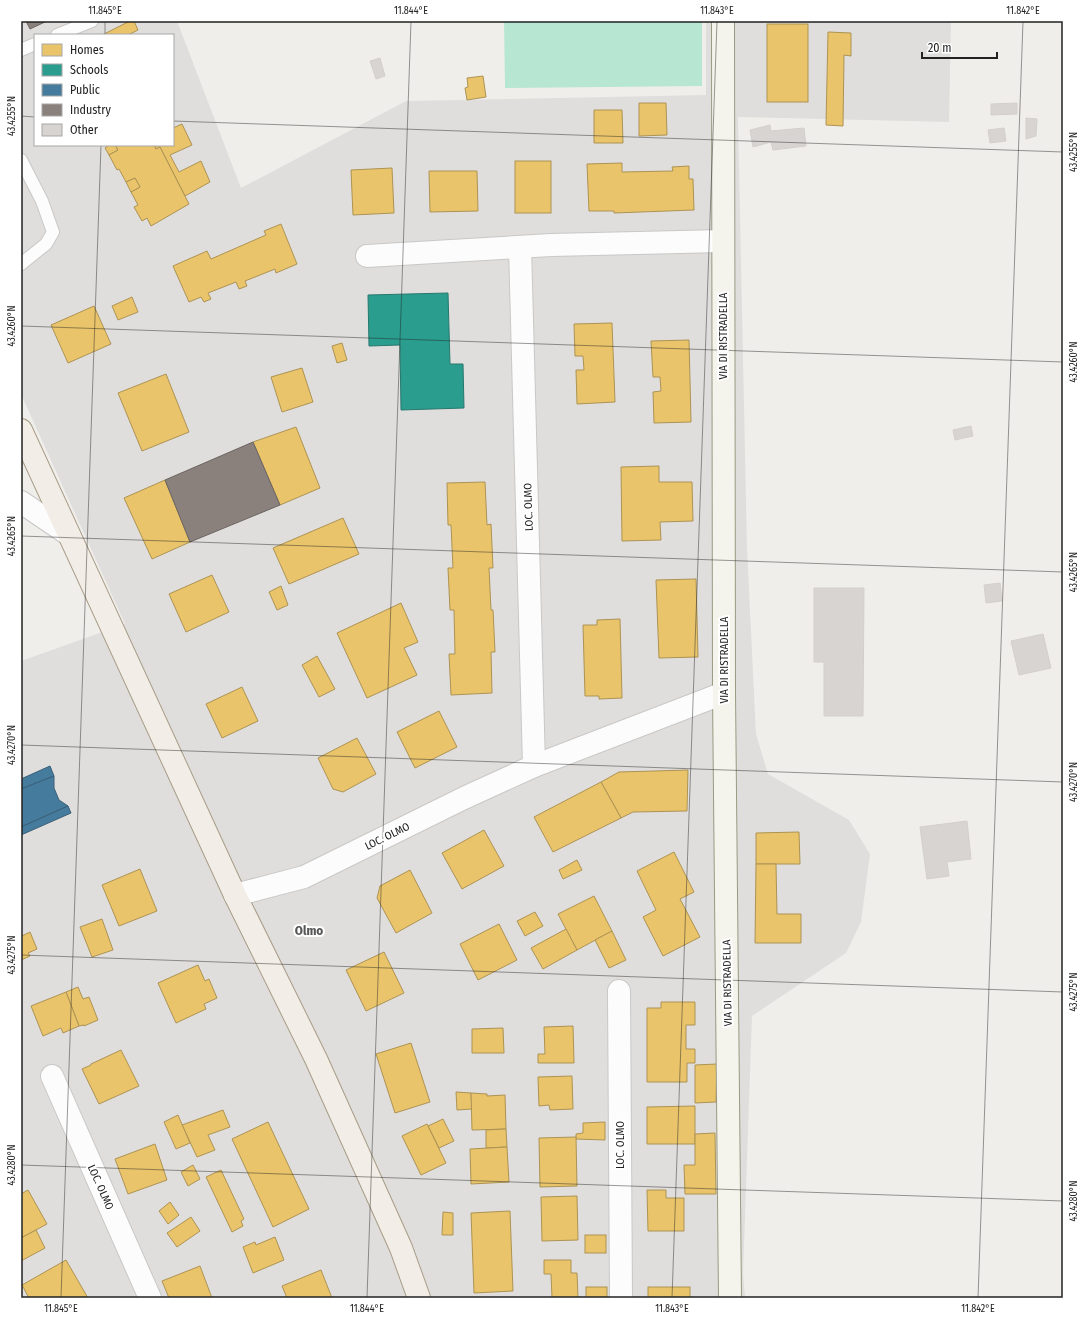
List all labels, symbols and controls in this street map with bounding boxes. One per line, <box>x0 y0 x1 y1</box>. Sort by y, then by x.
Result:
text: 11.845°E <box>88 5 122 17</box>
text: 11.844°E <box>394 5 428 17</box>
text: 11.843°E <box>700 5 734 17</box>
text: 11.842°E <box>1006 5 1040 17</box>
legend <box>34 34 174 146</box>
scale bar <box>922 34 997 60</box>
text: 20 m <box>928 41 952 55</box>
text: Homes <box>70 43 104 57</box>
text: Schools <box>70 63 108 77</box>
text: Public <box>70 83 100 97</box>
text: 43.4255°N <box>6 96 18 136</box>
text: Industry <box>70 103 111 117</box>
text: Other <box>70 123 99 137</box>
text: 43.4255°N <box>1068 132 1080 172</box>
street label: VIA DI RISTRADELLA <box>717 292 730 379</box>
text: 43.4260°N <box>6 305 18 347</box>
text: 43.4260°N <box>1068 341 1080 383</box>
street label: LOC. OLMO <box>521 483 536 531</box>
text: 43.4265°N <box>6 516 18 556</box>
text: 43.4265°N <box>1068 552 1080 592</box>
street label: VIA DI RISTRADELLA <box>718 616 731 703</box>
text: 43.4270°N <box>6 725 18 765</box>
text: 43.4270°N <box>1068 762 1080 802</box>
street label: LOC. OLMO <box>363 820 412 853</box>
district label: Olmo <box>295 923 323 938</box>
text: 43.4275°N <box>6 935 18 975</box>
street label: VIA DI RISTRADELLA <box>720 939 735 1026</box>
text: 43.4275°N <box>1068 972 1080 1012</box>
street label: LOC. OLMO <box>614 1121 627 1169</box>
text: 43.4280°N <box>6 1144 18 1186</box>
street label: LOC. OLMO <box>85 1163 116 1212</box>
text: 43.4280°N <box>1068 1180 1080 1222</box>
text: 11.845°E <box>44 1303 78 1315</box>
text: 11.844°E <box>350 1303 384 1315</box>
text: 11.843°E <box>655 1303 689 1315</box>
text: 11.842°E <box>961 1303 995 1315</box>

